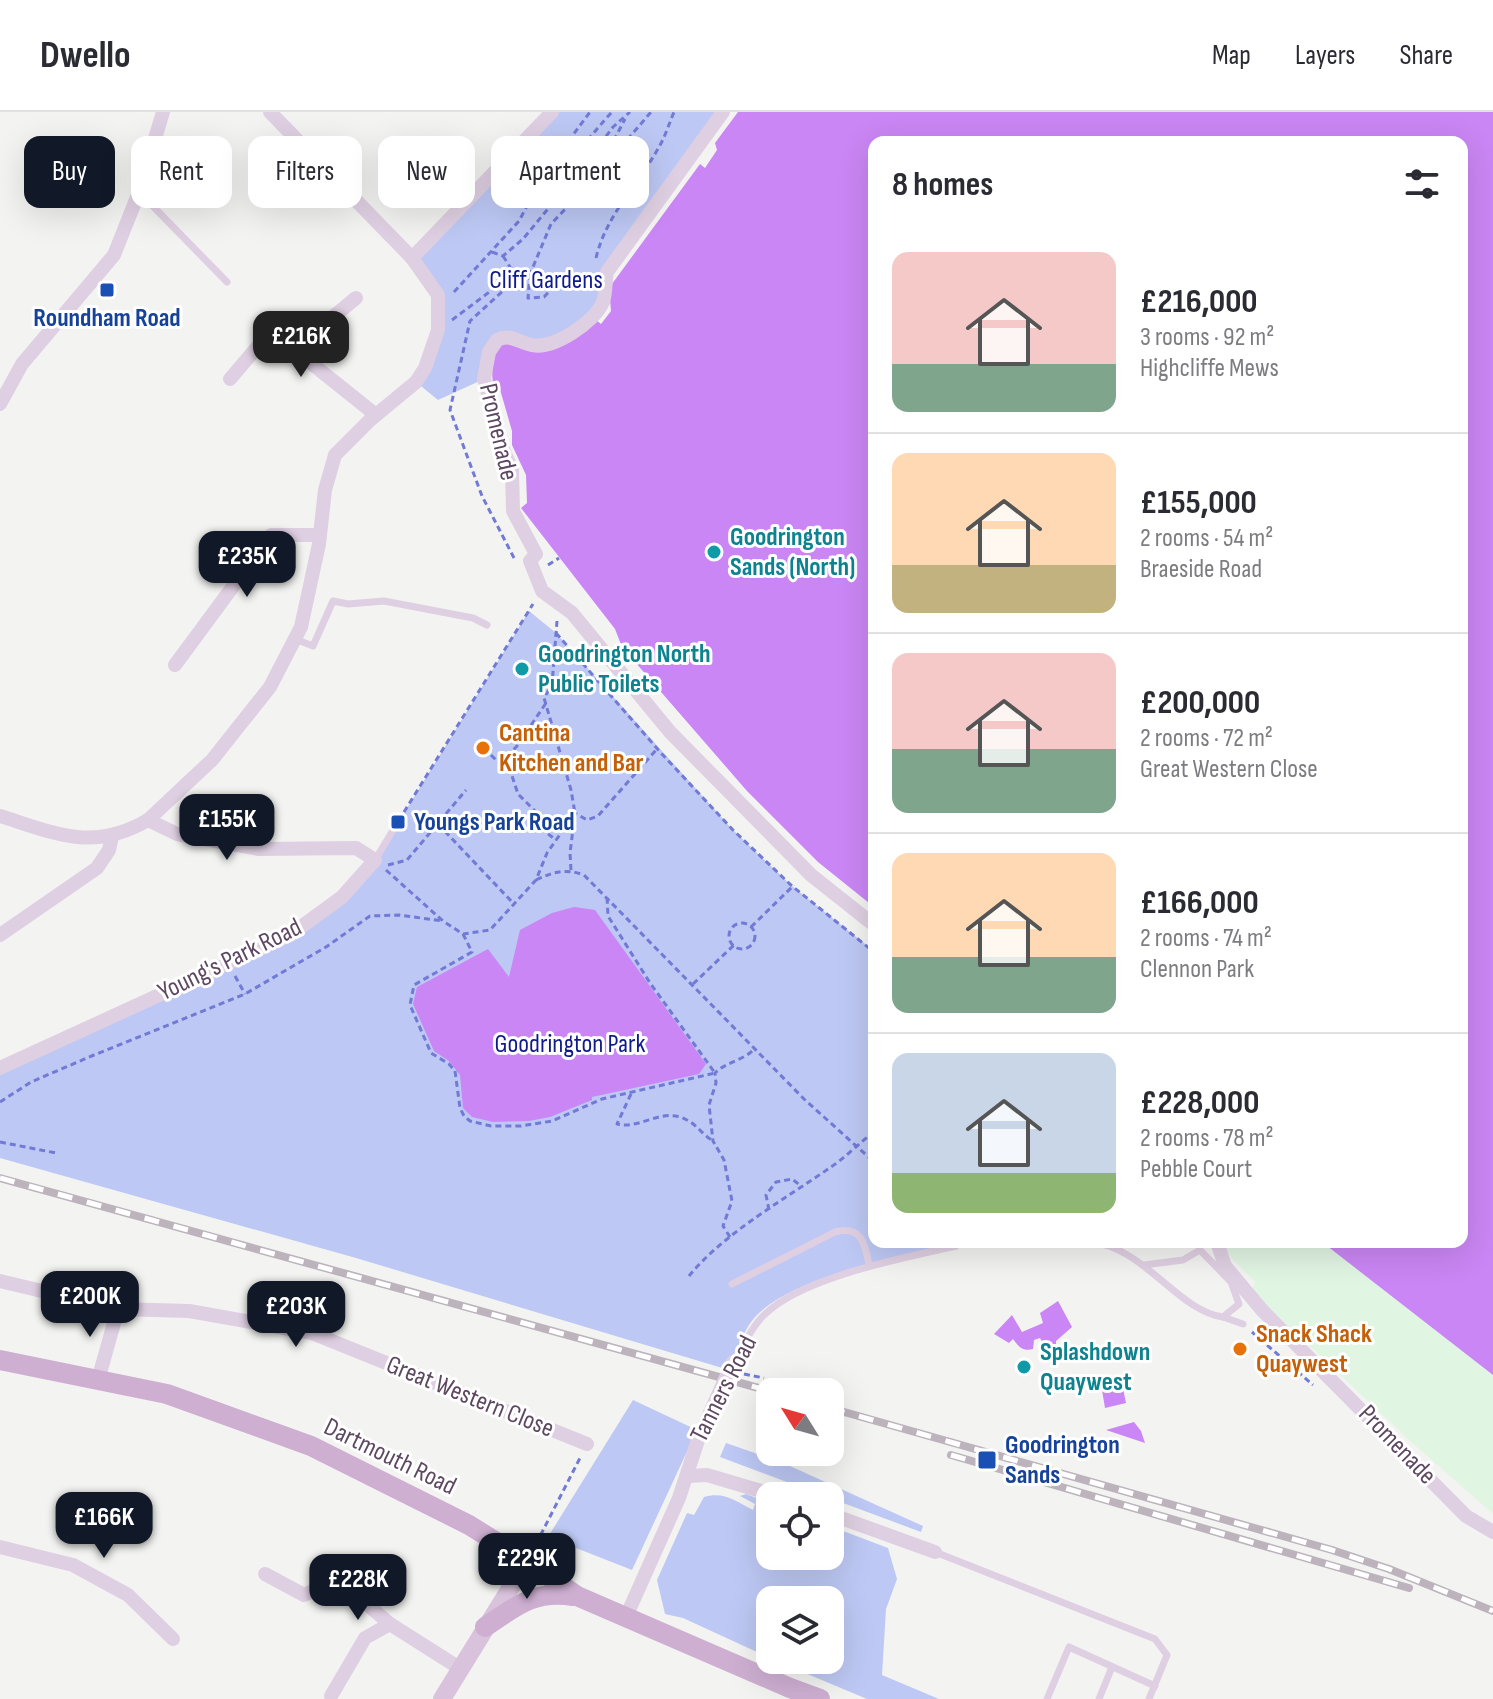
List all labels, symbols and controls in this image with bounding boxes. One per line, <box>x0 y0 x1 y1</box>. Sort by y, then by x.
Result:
text: Dwello <box>40 33 131 78</box>
text: Map <box>1212 39 1251 72</box>
text: Layers <box>1295 39 1355 72</box>
text: Share <box>1399 39 1453 72</box>
chip: Buy <box>24 136 115 208</box>
chip: Rent <box>131 136 232 208</box>
chip: Filters <box>248 136 362 208</box>
chip: New <box>378 136 475 208</box>
chip: Apartment <box>491 136 649 208</box>
icon: filters <box>1400 162 1444 206</box>
text: 8 homes <box>892 164 993 205</box>
park label: Cliff Gardens <box>489 265 603 296</box>
marker: Roundham Road <box>98 281 116 299</box>
text: £216,000 <box>1140 281 1258 322</box>
icon: home <box>956 284 1052 380</box>
place label: Roundham Road <box>33 303 181 334</box>
pin: £216K <box>245 311 357 379</box>
text: £216K <box>271 321 331 352</box>
text: 3 rooms · 92 m² <box>1140 322 1274 353</box>
text: Highcliffe Mews <box>1140 353 1279 384</box>
street label: Promenade <box>472 381 524 483</box>
text: £155,000 <box>1140 482 1257 523</box>
icon: home <box>956 485 1052 581</box>
place label: Goodrington Sands (North) <box>730 522 855 583</box>
text: 2 rooms · 54 m² <box>1140 523 1273 554</box>
pin: £235K <box>191 531 303 599</box>
text: £235K <box>217 541 277 572</box>
marker: Goodrington Sands (North) <box>705 543 723 561</box>
text: Braeside Road <box>1140 554 1262 585</box>
place label: Goodrington North Public Toilets <box>538 639 711 700</box>
marker: Goodrington North Public Toilets <box>513 660 531 678</box>
text: £200,000 <box>1140 682 1260 723</box>
icon: home <box>956 685 1052 781</box>
place label: Cantina Kitchen and Bar <box>499 718 644 779</box>
text: 2 rooms · 72 m² <box>1140 723 1273 754</box>
marker: Cantina Kitchen and Bar <box>474 739 492 757</box>
text: Great Western Close <box>1140 754 1318 785</box>
pin: £155K <box>171 794 283 862</box>
text: £155K <box>197 804 257 835</box>
place label: Youngs Park Road <box>414 807 575 838</box>
marker: Youngs Park Road <box>389 813 407 831</box>
text: £166,000 <box>1140 882 1259 923</box>
icon: home <box>956 885 1052 981</box>
street label: Young's Park Road <box>153 912 307 1008</box>
text: 2 rooms · 74 m² <box>1140 923 1272 954</box>
text: Clennon Park <box>1140 954 1254 985</box>
park label: Goodrington Park <box>495 1029 646 1060</box>
text: £228,000 <box>1140 1082 1259 1123</box>
icon: home <box>956 1085 1052 1181</box>
text: 2 rooms · 78 m² <box>1140 1123 1274 1154</box>
text: Pebble Court <box>1140 1154 1252 1185</box>
pin: £200K <box>34 1271 146 1339</box>
text: £200K <box>59 1281 121 1312</box>
pin: £203K <box>240 1281 352 1349</box>
text: £203K <box>265 1291 327 1322</box>
place label: Snack Shack Quaywest <box>1256 1319 1372 1380</box>
street label: Tanners Road <box>684 1331 764 1447</box>
place label: Splashdown Quaywest <box>1040 1337 1150 1398</box>
marker: Snack Shack Quaywest <box>1231 1340 1249 1358</box>
street label: Great Western Close <box>382 1349 558 1445</box>
marker: Splashdown Quaywest <box>1015 1358 1033 1376</box>
north arrow <box>756 1378 844 1466</box>
map controls <box>756 1378 844 1674</box>
street label: Promenade <box>1352 1399 1442 1491</box>
street label: Dartmouth Road <box>319 1412 461 1502</box>
place label: Goodrington Sands <box>1005 1430 1120 1491</box>
marker: Goodrington Sands <box>976 1449 998 1471</box>
button: locate <box>756 1482 844 1570</box>
pin: £166K <box>48 1492 160 1560</box>
text: £166K <box>74 1502 134 1533</box>
pin: £229K <box>471 1533 583 1601</box>
text: £229K <box>496 1543 558 1574</box>
pin: £228K <box>302 1554 414 1622</box>
text: £228K <box>327 1564 389 1595</box>
button: layers <box>756 1586 844 1674</box>

